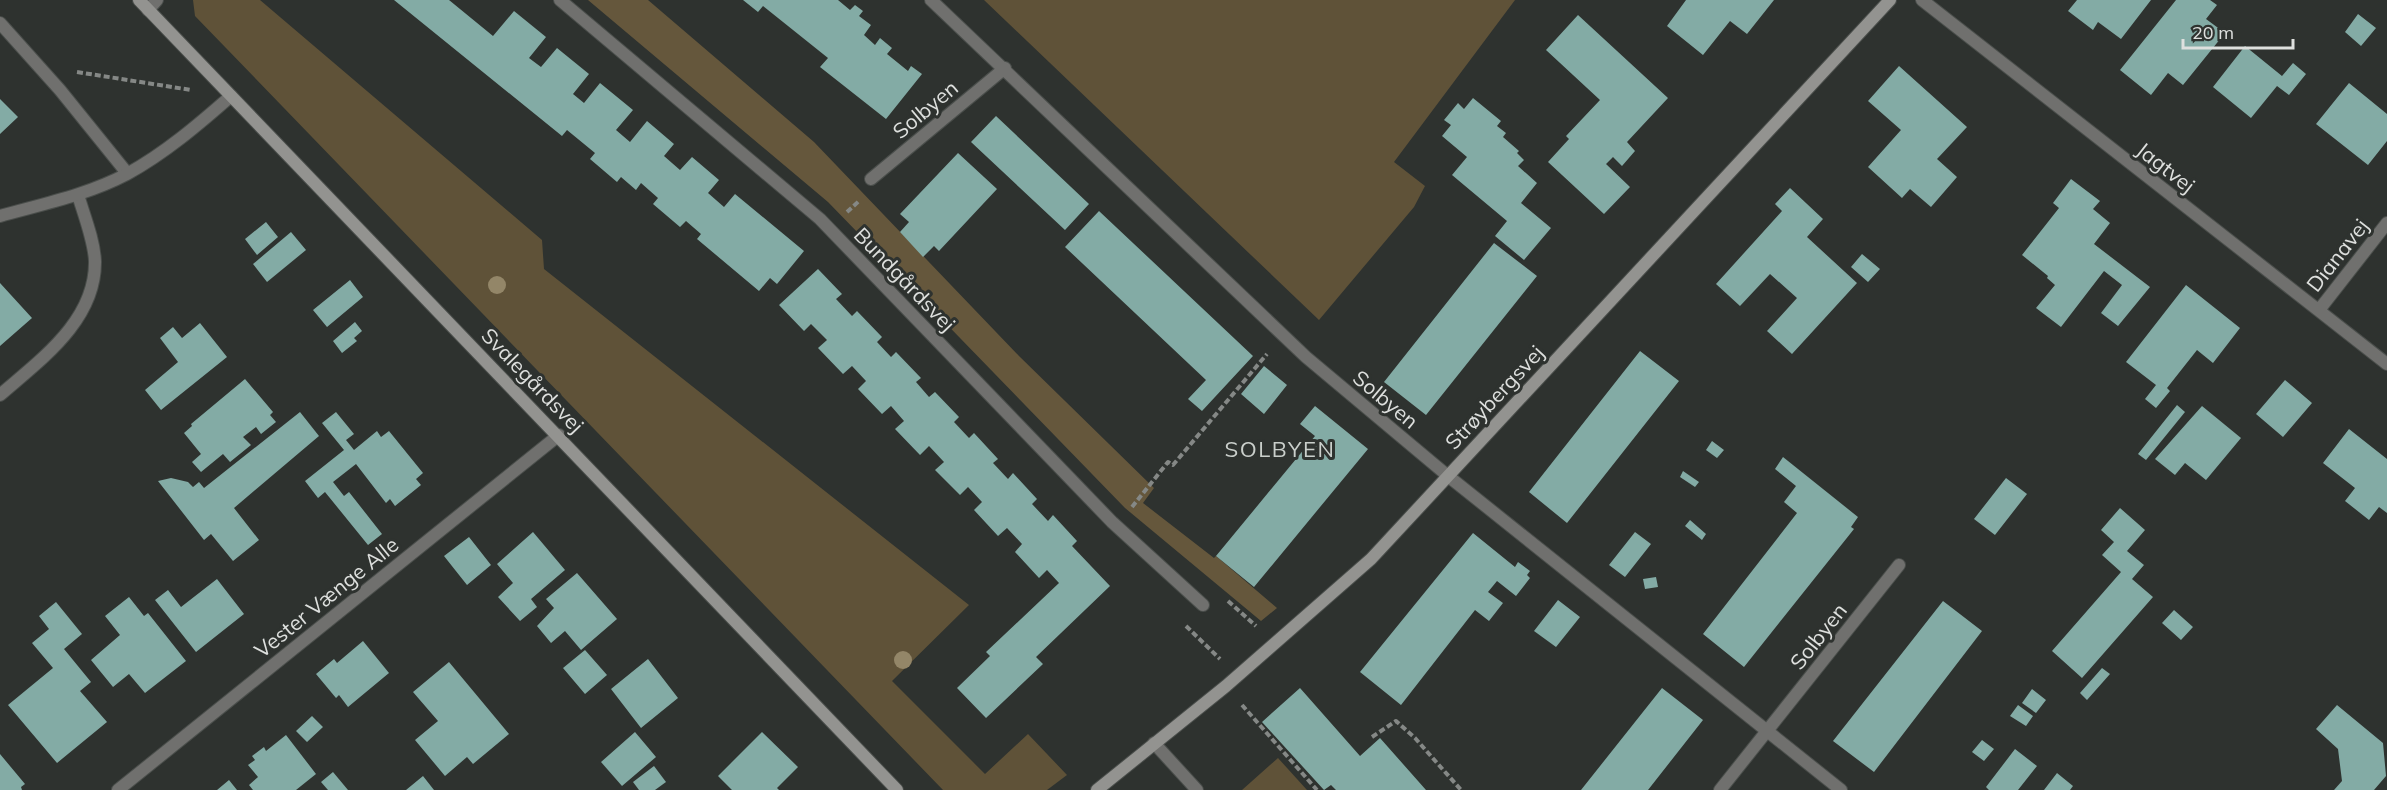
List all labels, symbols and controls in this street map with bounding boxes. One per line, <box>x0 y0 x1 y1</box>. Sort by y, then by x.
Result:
scale bar <box>2183 12 2292 50</box>
text: 20 m <box>2192 21 2234 44</box>
street label: Solbyen <box>887 74 963 144</box>
street label: Jagtvej <box>2132 136 2200 198</box>
street label: Dianavej <box>2300 213 2374 297</box>
street label: Bundgårdsvej <box>849 222 961 336</box>
street label: Svalegårdsvej <box>476 322 590 438</box>
street label: Strøybergsvej <box>1439 340 1549 454</box>
street label: Solbyen <box>1348 364 1424 434</box>
district label: SOLBYEN <box>1225 435 1335 463</box>
street label: Vester Vænge Alle <box>249 531 403 663</box>
street label: Solbyen <box>1784 598 1852 674</box>

